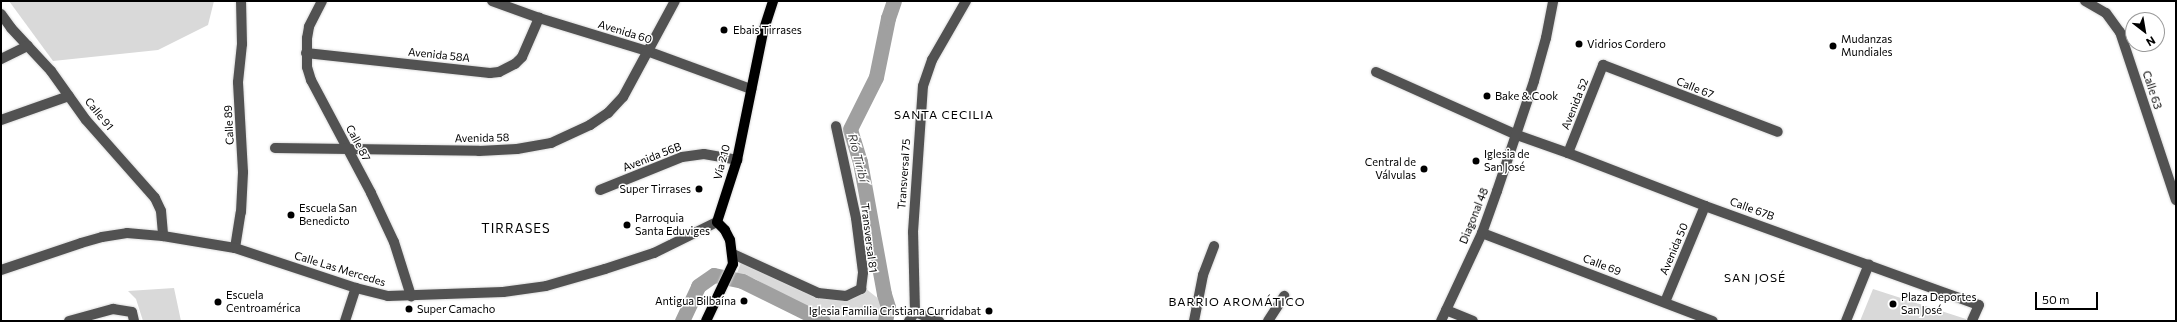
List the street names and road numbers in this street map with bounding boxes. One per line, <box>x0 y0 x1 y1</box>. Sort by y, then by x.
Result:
street label: Avenida 60 <box>596 18 654 46</box>
street label: Avenida 58A <box>407 45 471 65</box>
street label: Calle 63 <box>2140 69 2164 111</box>
street label: Calle 67 <box>1674 75 1716 101</box>
street label: Avenida 52 <box>1559 76 1591 132</box>
street label: Calle 91 <box>82 95 116 133</box>
street label: Calle 89 <box>221 105 237 145</box>
street label: Calle 87 <box>343 123 373 163</box>
street label: Avenida 58 <box>455 131 509 145</box>
street label: Transversal 75 <box>895 138 913 210</box>
street label: Avenida 56B <box>621 140 683 174</box>
street label: Vía 210 <box>711 143 733 181</box>
street label: Diagonal 48 <box>1457 186 1491 246</box>
street label: Calle 67B <box>1728 195 1776 223</box>
street label: Transversal 81 <box>858 203 880 273</box>
street label: Avenida 50 <box>1657 221 1691 277</box>
street label: Calle Las Mercedes <box>293 249 387 289</box>
street label: Calle 69 <box>1581 252 1623 278</box>

